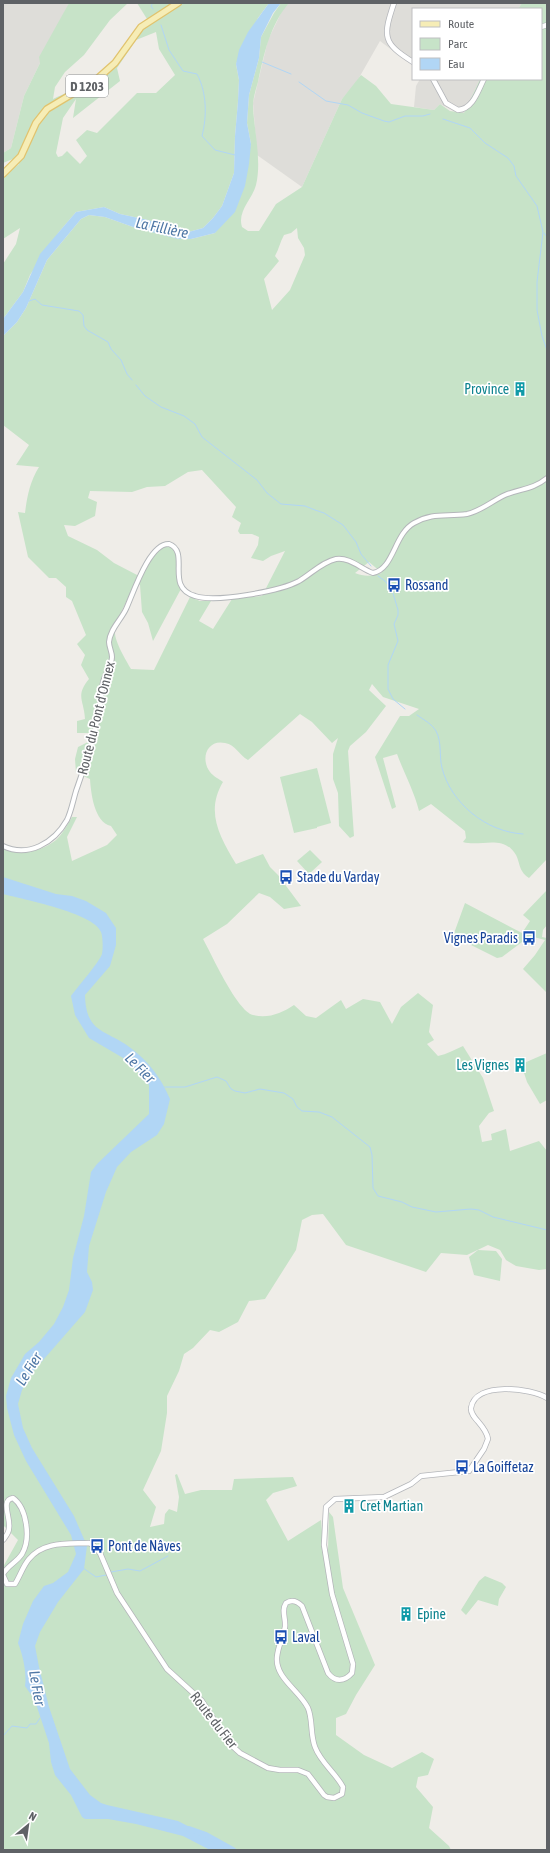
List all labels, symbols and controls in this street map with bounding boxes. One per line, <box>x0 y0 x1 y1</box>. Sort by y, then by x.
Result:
legend <box>412 8 542 80</box>
text: Route <box>448 17 474 31</box>
text: Parc <box>448 37 468 51</box>
text: Eau <box>448 57 465 71</box>
road number: D 1203 <box>66 75 108 97</box>
water label: La Fillière <box>134 214 190 241</box>
place label: Province <box>464 381 509 397</box>
building icon: Province <box>512 381 528 397</box>
bus stop icon: Rossand <box>386 577 402 593</box>
place label: Rossand <box>405 577 448 593</box>
street label: Route du Pont d'Onnex <box>74 659 118 776</box>
bus stop icon: Stade du Varday <box>278 869 294 885</box>
place label: Stade du Varday <box>297 869 380 885</box>
place label: Vignes Paradis <box>444 930 518 946</box>
bus stop icon: Vignes Paradis <box>521 930 537 946</box>
water label: Le Fier <box>122 1049 159 1087</box>
place label: Les Vignes <box>456 1057 509 1073</box>
building icon: Les Vignes <box>512 1057 528 1073</box>
water label: Le Fier <box>12 1349 45 1388</box>
bus stop icon: La Goiffetaz <box>454 1459 470 1475</box>
place label: La Goiffetaz <box>473 1459 534 1475</box>
building icon: Cret Martian <box>341 1498 357 1514</box>
place label: Cret Martian <box>360 1498 423 1514</box>
bus stop icon: Pont de Nâves <box>89 1538 105 1554</box>
place label: Pont de Nâves <box>108 1538 181 1554</box>
building icon: Epine <box>398 1606 414 1622</box>
place label: Epine <box>417 1606 446 1622</box>
bus stop icon: Laval <box>273 1629 289 1645</box>
place label: Laval <box>292 1629 320 1645</box>
water label: Le Fier <box>26 1669 49 1707</box>
street label: Route du Fier <box>187 1689 242 1752</box>
north arrow <box>8 1805 48 1845</box>
text: N <box>27 1809 39 1823</box>

